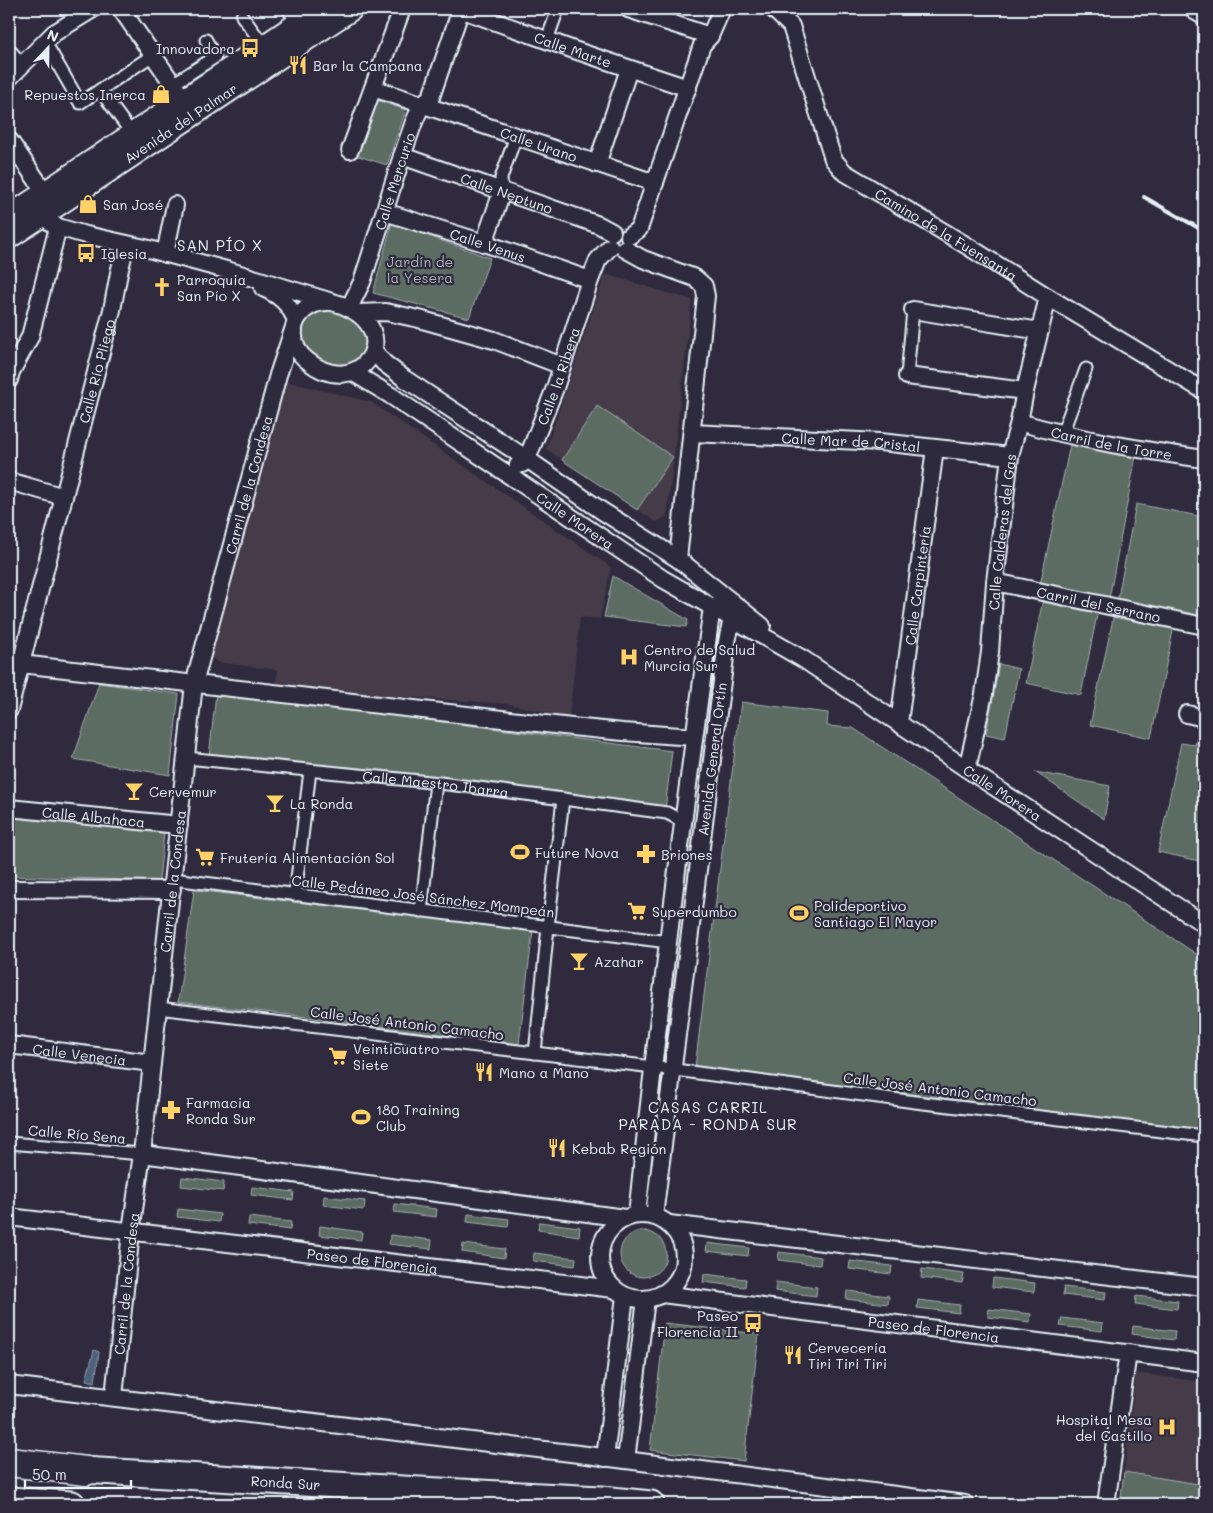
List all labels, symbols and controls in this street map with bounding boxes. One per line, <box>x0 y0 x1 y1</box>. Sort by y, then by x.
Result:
north arrow <box>22 22 72 72</box>
text: N <box>45 25 62 46</box>
street label: Calle Marte <box>532 27 614 71</box>
bus stop icon: Innovadora <box>239 37 261 59</box>
place label: Innovadora <box>156 39 235 58</box>
restaurant icon: Bar la Campana <box>287 54 309 76</box>
place label: Bar la Campana <box>313 56 422 75</box>
street label: Avenida del Palmar <box>120 78 241 167</box>
shop icon: Repuestos Inerca <box>150 83 172 105</box>
place label: Repuestos Inerca <box>24 85 146 104</box>
street label: Calle Urano <box>498 122 580 166</box>
street label: Calle Mercurio <box>370 130 419 232</box>
street label: Calle Neptuno <box>458 168 555 218</box>
street label: Camino de la Fuensanta <box>872 183 1021 285</box>
shop icon: San José <box>77 193 99 215</box>
place label: San José <box>103 195 163 214</box>
street label: Calle Venus <box>448 223 528 266</box>
district label: SAN PÍO X <box>177 235 263 255</box>
bus stop icon: Iglesia <box>75 242 97 264</box>
place label: Iglesia <box>101 244 147 263</box>
park label: Jardín de la Yesera <box>387 252 453 287</box>
place label: Parroquia San Pío X <box>177 270 246 305</box>
church icon: Parroquia San Pío X <box>151 276 173 298</box>
street label: Calle Río Pliego <box>74 317 119 425</box>
street label: Calle la Ribera <box>532 325 584 427</box>
street label: Carril de la Condesa <box>220 413 276 556</box>
street label: Carril de la Torre <box>1049 422 1173 464</box>
street label: Calle Mar de Cristal <box>781 428 921 456</box>
street label: Calle Calderas del Gas <box>984 453 1020 611</box>
street label: Calle Morera <box>533 487 618 553</box>
street label: Calle Carpintería <box>900 524 934 646</box>
street label: Carril del Serrano <box>1035 582 1162 626</box>
place label: Centro de Salud Murcia Sur <box>644 640 755 675</box>
hospital icon: Centro de Salud Murcia Sur <box>618 646 640 668</box>
street label: Avenida General Ortín <box>693 681 731 837</box>
street label: Calle Morera <box>960 760 1045 825</box>
street label: Calle Maestro Ibarra <box>362 766 510 801</box>
bar icon: Cervemur <box>123 780 145 802</box>
place label: Cervemur <box>149 782 217 801</box>
bar icon: La Ronda <box>264 792 286 814</box>
place label: La Ronda <box>290 794 353 813</box>
street label: Calle Albahaca <box>41 802 146 831</box>
street label: Carril de la Condesa <box>155 809 189 953</box>
sports icon: Future Nova <box>509 841 531 863</box>
place label: Future Nova <box>535 843 619 862</box>
pharmacy icon: Briones <box>635 843 657 865</box>
place label: Briones <box>661 845 713 864</box>
supermarket icon: Frutería Alimentación Sol <box>194 846 216 868</box>
place label: Frutería Alimentación Sol <box>220 848 395 867</box>
street label: Calle Pedáneo José Sánchez Mompeán <box>290 870 556 922</box>
place label: Polideportivo Santiago El Mayor <box>814 896 937 931</box>
supermarket icon: Superdumbo <box>626 900 648 922</box>
place label: Superdumbo <box>652 902 737 921</box>
sports icon: Polideportivo Santiago El Mayor <box>788 902 810 924</box>
bar icon: Azahar <box>568 950 590 972</box>
place label: Azahar <box>594 952 644 971</box>
street label: Calle José Antonio Camacho <box>309 1002 505 1044</box>
street label: Calle Venecia <box>31 1039 127 1069</box>
place label: Veinticuatro Siete <box>353 1039 439 1074</box>
supermarket icon: Veinticuatro Siete <box>327 1045 349 1067</box>
restaurant icon: Mano a Mano <box>473 1061 495 1083</box>
place label: Mano a Mano <box>499 1063 589 1082</box>
street label: Calle José Antonio Camacho <box>842 1068 1038 1110</box>
place label: Farmacia Ronda Sur <box>186 1093 256 1128</box>
district label: CASAS CARRIL PARADA - RONDA SUR <box>618 1097 798 1134</box>
pharmacy icon: Farmacia Ronda Sur <box>160 1099 182 1121</box>
place label: 180 Training Club <box>376 1100 460 1135</box>
sports icon: 180 Training Club <box>350 1106 372 1128</box>
street label: Calle Río Sena <box>27 1120 127 1148</box>
restaurant icon: Kebab Región <box>546 1137 568 1159</box>
place label: Kebab Región <box>572 1139 666 1158</box>
street label: Carril de la Condesa <box>109 1211 143 1356</box>
street label: Paseo de Florencia <box>306 1243 439 1277</box>
place label: Paseo Florencia II <box>657 1306 738 1341</box>
street label: Paseo de Florencia <box>867 1311 1000 1346</box>
bus stop icon: Paseo Florencia II <box>742 1312 764 1334</box>
place label: Cervecería Tiri Tiri Tiri <box>808 1338 887 1373</box>
restaurant icon: Cervecería Tiri Tiri Tiri <box>782 1344 804 1366</box>
place label: Hospital Mesa del Castillo <box>1056 1410 1152 1445</box>
hospital icon: Hospital Mesa del Castillo <box>1156 1416 1178 1438</box>
scale bar <box>25 1458 131 1490</box>
text: 50 m <box>32 1464 67 1484</box>
street label: Ronda Sur <box>250 1470 321 1494</box>

